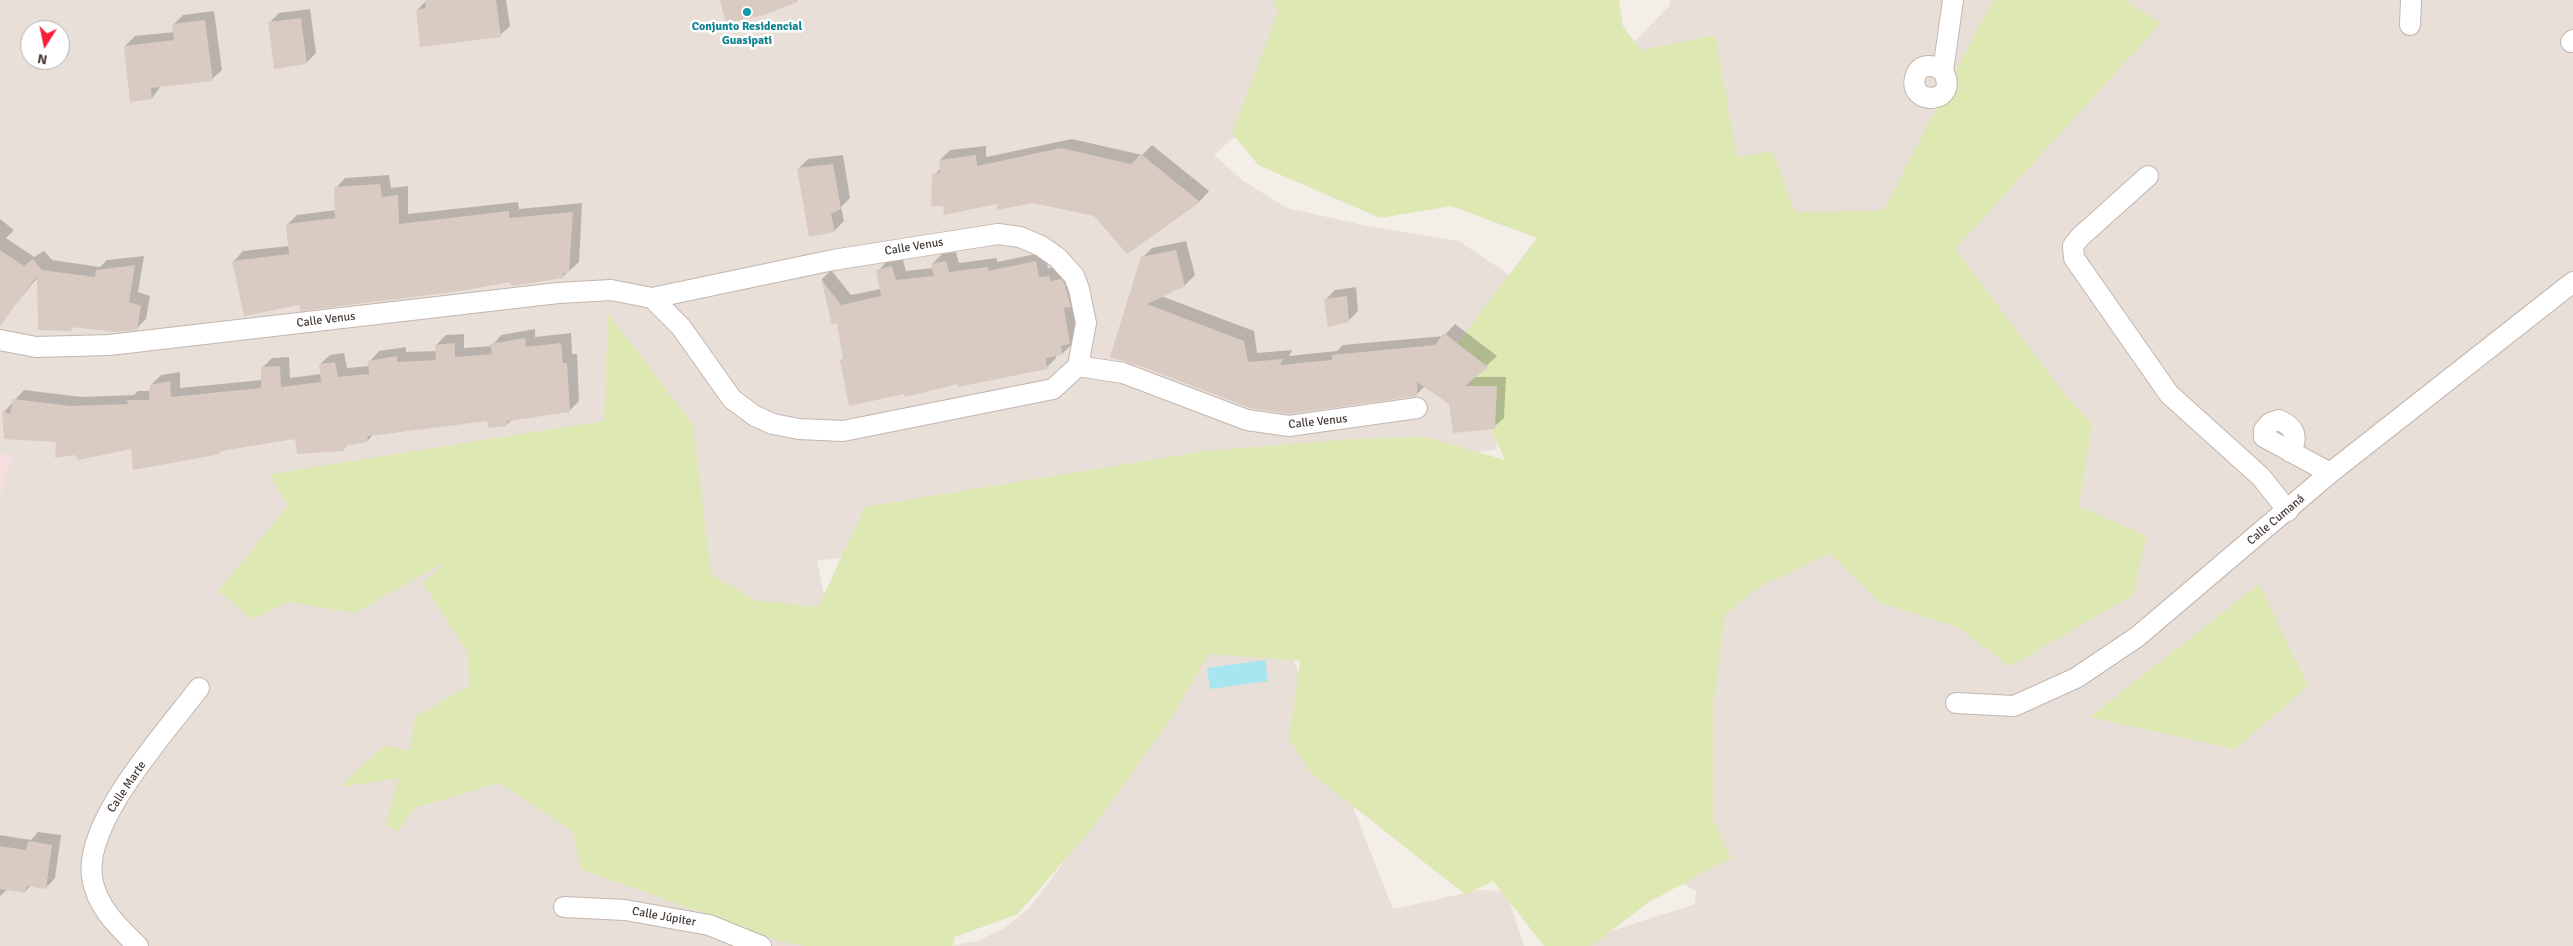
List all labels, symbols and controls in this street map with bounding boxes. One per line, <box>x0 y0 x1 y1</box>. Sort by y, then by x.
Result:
marker: Conjunto Residencial Guasipati <box>741 6 753 18</box>
north arrow <box>20 20 70 70</box>
place label: Conjunto Residencial Guasipati <box>692 20 802 48</box>
text: N <box>36 50 49 68</box>
street label: Calle Venus <box>884 235 944 259</box>
street label: Calle Venus <box>296 309 356 331</box>
street label: Calle Venus <box>1288 412 1348 432</box>
street label: Calle Cumaná <box>2244 492 2308 548</box>
street label: Calle Marte <box>104 758 150 816</box>
street label: Calle Júpiter <box>631 904 697 930</box>

